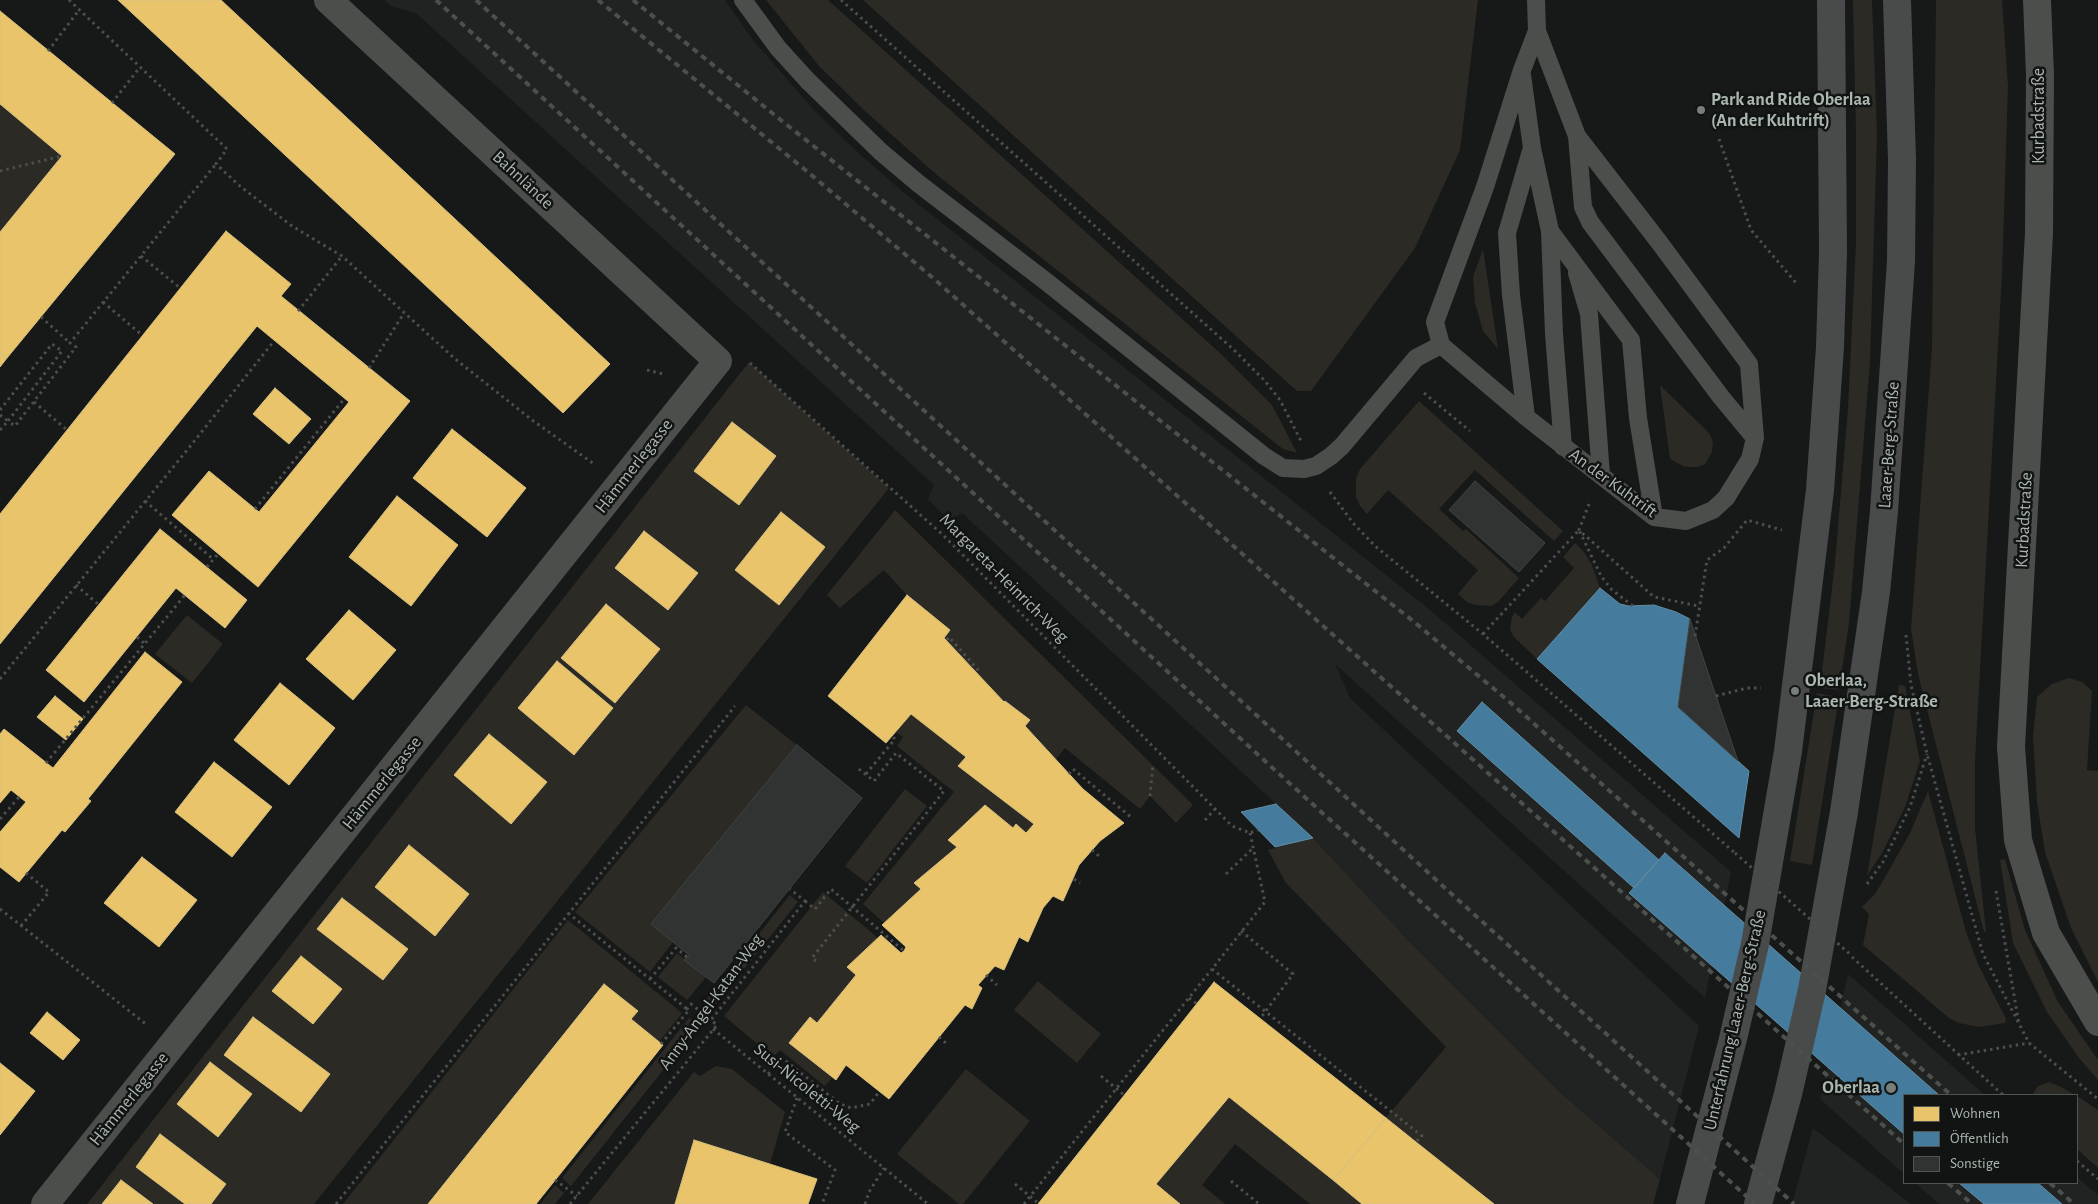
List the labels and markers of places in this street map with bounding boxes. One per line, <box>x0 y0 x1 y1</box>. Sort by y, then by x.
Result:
place label: Park and Ride Oberlaa (An der Kuhtrift) <box>1711 89 1871 132</box>
marker: Park and Ride Oberlaa (An der Kuhtrift) <box>1695 104 1707 116</box>
place label: Oberlaa, Laaer-Berg-Straße <box>1805 670 1938 712</box>
marker: Oberlaa, Laaer-Berg-Straße <box>1789 685 1801 697</box>
place label: Oberlaa <box>1822 1077 1880 1099</box>
marker: Oberlaa <box>1884 1081 1898 1095</box>

